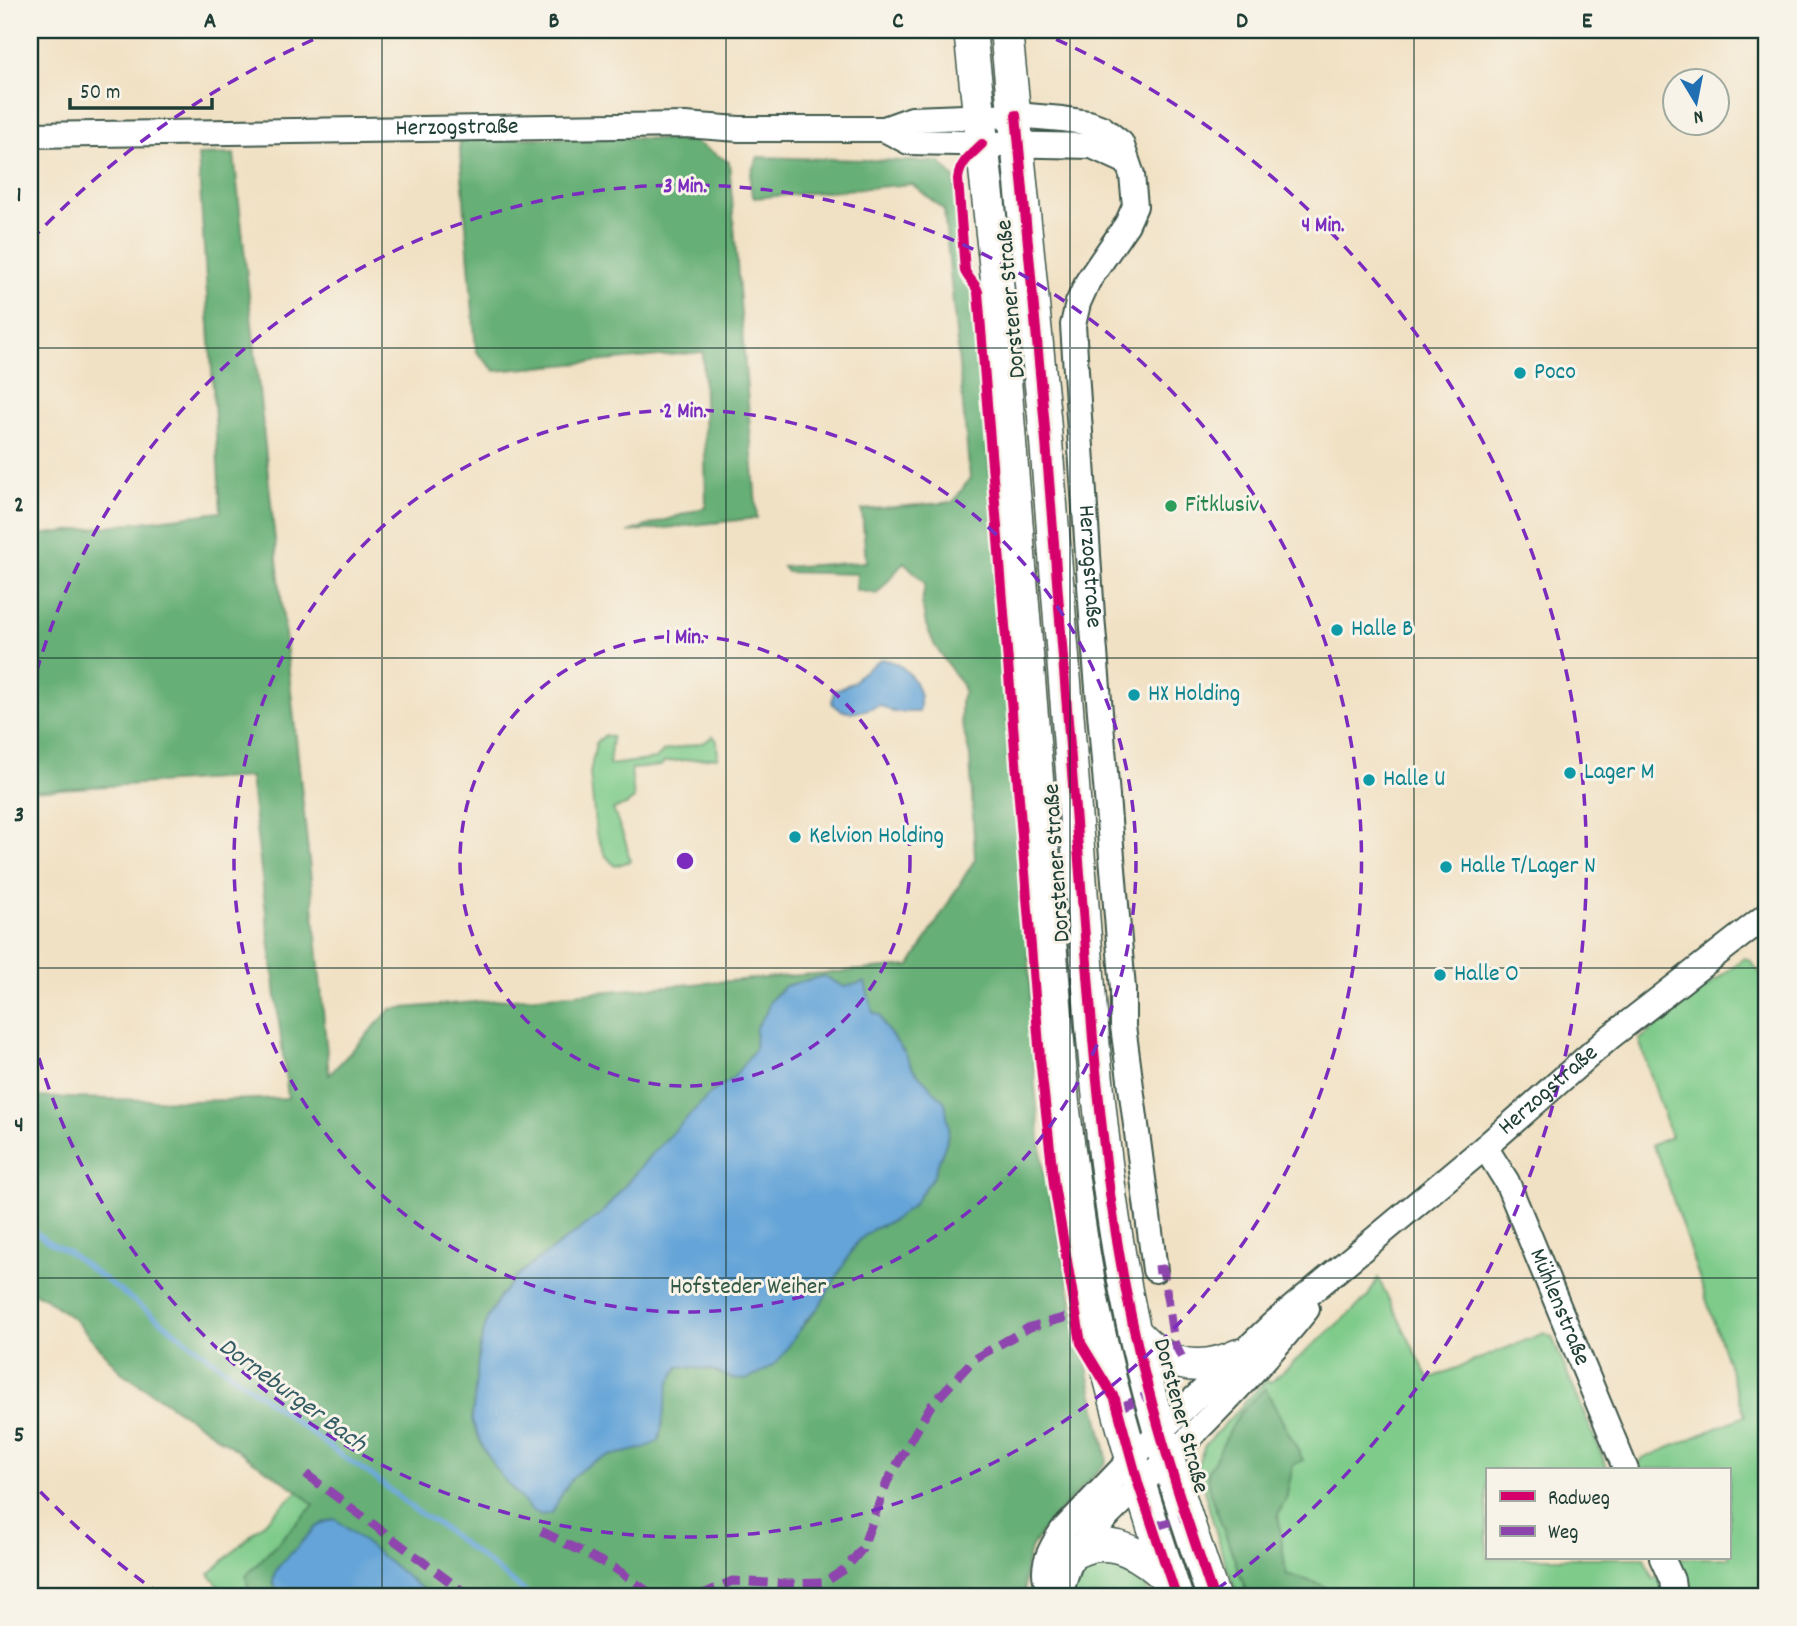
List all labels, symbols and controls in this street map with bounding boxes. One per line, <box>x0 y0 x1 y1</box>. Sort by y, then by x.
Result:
text: A <box>204 6 216 39</box>
text: B <box>549 6 560 39</box>
text: C <box>892 6 904 39</box>
text: D <box>1236 6 1248 39</box>
text: E <box>1582 6 1593 39</box>
scale bar <box>70 66 212 110</box>
north arrow <box>1660 66 1730 136</box>
text: 50 m <box>80 79 120 109</box>
text: N <box>1691 101 1705 129</box>
street label: Herzogstraße <box>395 111 519 146</box>
text: 3 Min. <box>663 173 707 203</box>
text: 1 <box>16 180 22 213</box>
text: 4 Min. <box>1302 212 1344 242</box>
street label: Dorstener Straße <box>988 218 1036 380</box>
place label: Poco <box>1534 356 1576 390</box>
marker: Poco <box>1512 365 1528 381</box>
text: 2 Min. <box>663 398 707 428</box>
place label: Fitklusiv <box>1185 489 1259 523</box>
text: 2 <box>14 490 24 523</box>
marker: Fitklusiv <box>1163 498 1179 514</box>
street label: Herzogstraße <box>1068 504 1110 629</box>
place label: Halle B <box>1351 613 1413 647</box>
marker: Halle B <box>1329 622 1345 638</box>
text: 1 Min. <box>666 624 704 654</box>
place label: HX Holding <box>1148 678 1240 712</box>
marker: HX Holding <box>1126 687 1142 703</box>
place label: Lager M <box>1584 756 1655 790</box>
place label: Halle U <box>1383 763 1446 797</box>
marker: Lager M <box>1562 765 1578 781</box>
marker: Halle U <box>1361 772 1377 788</box>
street label: Dorstener Straße <box>1035 782 1081 944</box>
text: 3 <box>14 800 24 833</box>
place label: Kelvion Holding <box>809 820 944 854</box>
marker: Kelvion Holding <box>787 829 803 845</box>
centre of rings <box>673 849 697 873</box>
place label: Halle T/Lager N <box>1460 850 1596 884</box>
marker: Halle T/Lager N <box>1438 859 1454 875</box>
place label: Halle O <box>1454 958 1519 992</box>
marker: Halle O <box>1432 967 1448 983</box>
street label: Herzogstraße <box>1491 1037 1606 1144</box>
text: 4 <box>14 1110 24 1143</box>
street label: Mühlenstraße <box>1519 1244 1598 1371</box>
park label: Hofsteder Weiher <box>670 1271 826 1305</box>
water label: Dorneburger Bach <box>210 1329 375 1463</box>
street label: Dorstener Straße <box>1143 1335 1217 1497</box>
text: 5 <box>14 1420 24 1453</box>
legend <box>1486 1468 1730 1560</box>
text: Radweg <box>1548 1485 1610 1515</box>
text: Weg <box>1548 1519 1579 1549</box>

